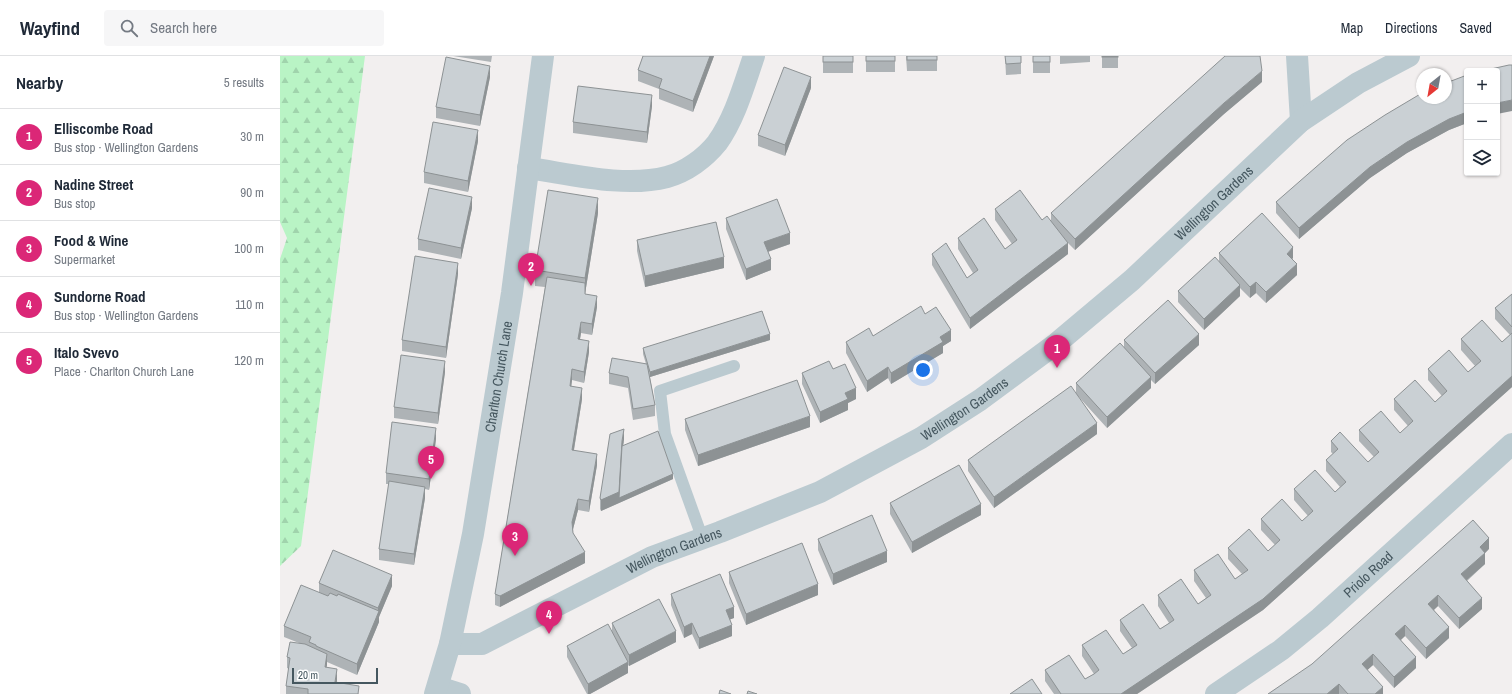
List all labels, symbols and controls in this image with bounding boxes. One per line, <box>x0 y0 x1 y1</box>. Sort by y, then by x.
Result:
search box <box>104 10 384 46</box>
text: Wayfind <box>20 15 80 41</box>
icon: search <box>118 17 140 39</box>
text: Search here <box>150 17 217 38</box>
text: Map <box>1341 19 1363 37</box>
text: Directions <box>1385 19 1437 37</box>
text: Saved <box>1459 19 1492 37</box>
north arrow <box>1416 68 1452 104</box>
map controls <box>1464 68 1500 176</box>
button: + <box>1464 68 1500 104</box>
text: Nearby <box>16 71 63 94</box>
text: 5 results <box>224 74 264 91</box>
button: − <box>1464 104 1500 140</box>
text: Elliscombe Road <box>54 118 153 139</box>
text: 1 <box>26 128 32 145</box>
text: 30 m <box>240 128 264 145</box>
text: Bus stop · Wellington Gardens <box>54 139 198 156</box>
button: layers <box>1464 140 1500 176</box>
street label: Wellington Gardens <box>1171 161 1257 244</box>
text: Nadine Street <box>54 174 133 195</box>
text: 2 <box>26 184 32 201</box>
text: 90 m <box>240 184 264 201</box>
text: Bus stop <box>54 195 95 212</box>
text: Food & Wine <box>54 230 128 251</box>
text: 3 <box>26 240 32 257</box>
text: 100 m <box>234 240 264 257</box>
text: Supermarket <box>54 251 115 268</box>
pin: 2 <box>518 253 544 286</box>
text: Sundorne Road <box>54 286 146 307</box>
text: 4 <box>26 296 32 313</box>
text: 110 m <box>235 296 264 313</box>
text: Bus stop · Wellington Gardens <box>54 307 198 324</box>
street label: Charlton Church Lane <box>481 320 516 434</box>
pin: 1 <box>1044 335 1070 368</box>
text: Italo Svevo <box>54 342 119 363</box>
text: 5 <box>26 352 32 369</box>
text: 120 m <box>234 352 264 369</box>
your location <box>913 360 933 380</box>
text: Place · Charlton Church Lane <box>54 363 194 380</box>
street label: Wellington Gardens <box>918 373 1012 445</box>
pin: 5 <box>418 446 444 479</box>
pin: 3 <box>502 523 528 556</box>
street label: Wellington Gardens <box>623 523 725 578</box>
street label: Priolo Road <box>1340 547 1397 601</box>
pin: 4 <box>536 601 562 634</box>
scale bar <box>292 666 378 685</box>
text: 20 m <box>298 668 318 682</box>

